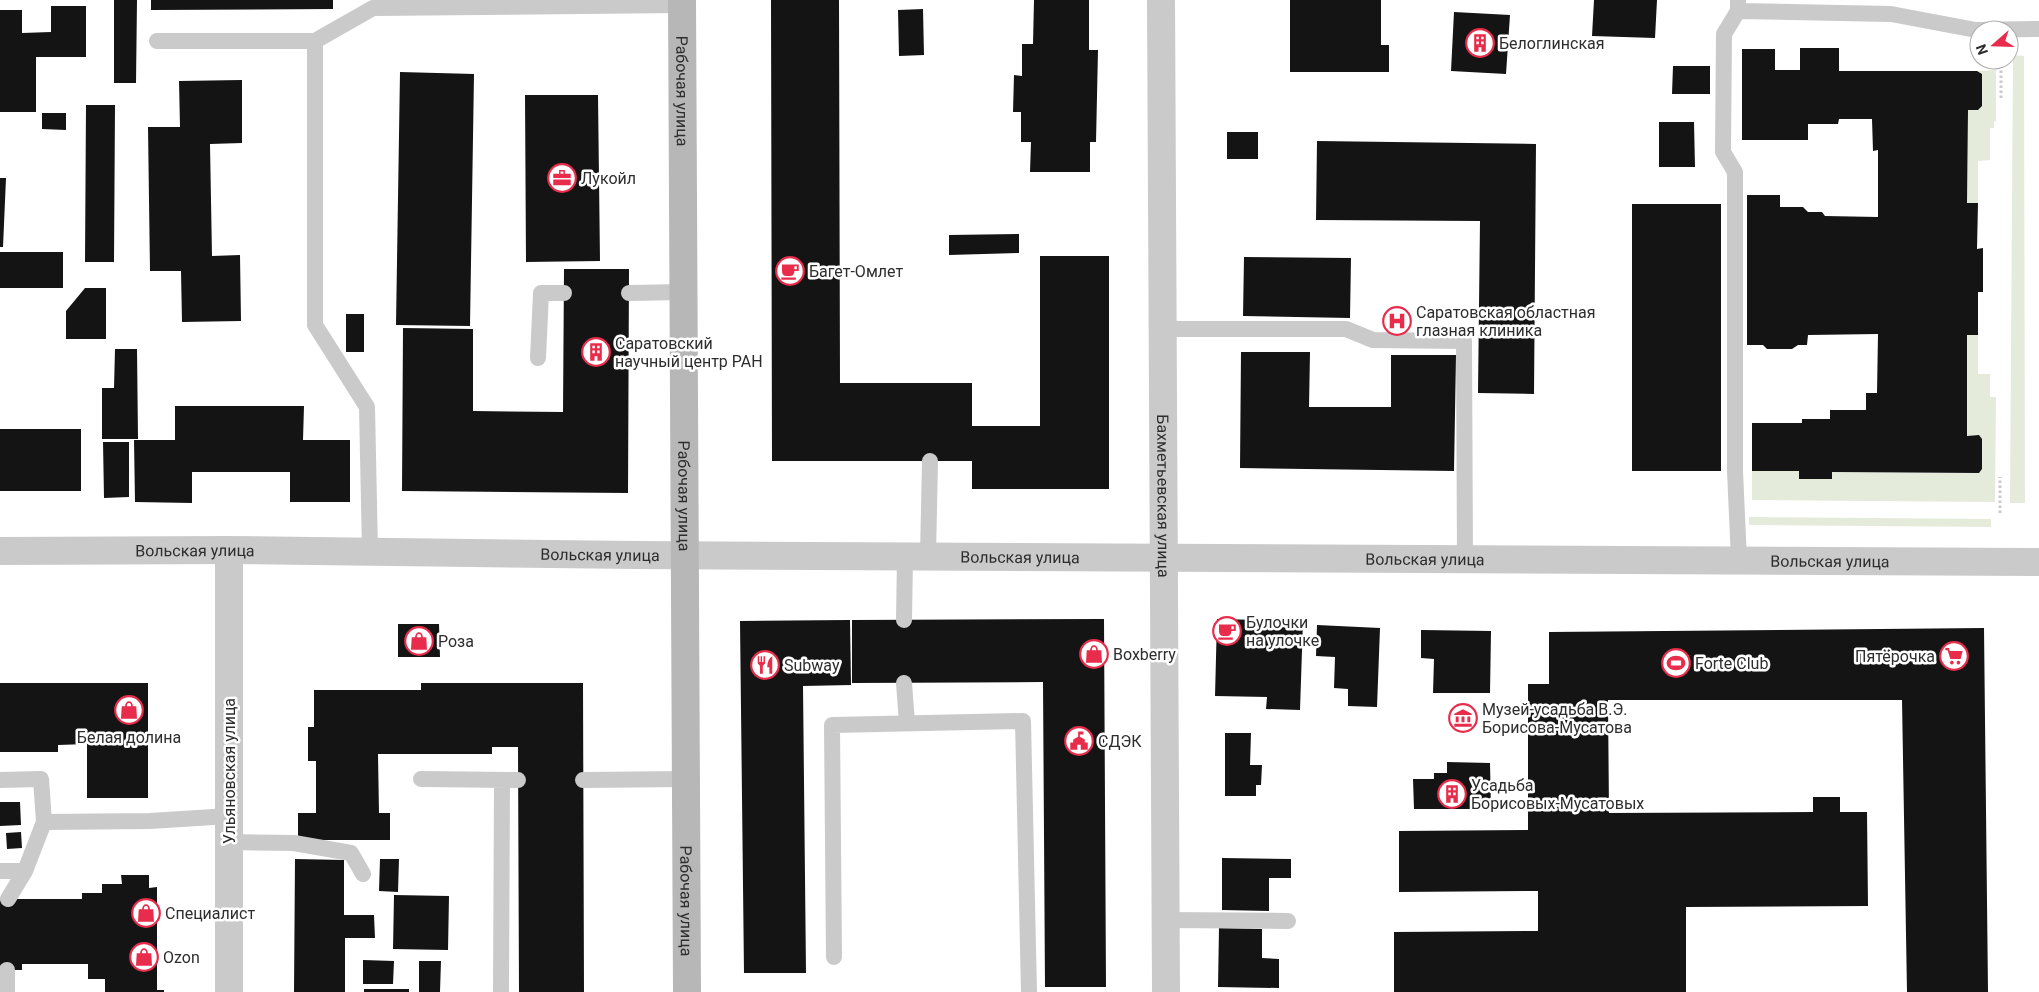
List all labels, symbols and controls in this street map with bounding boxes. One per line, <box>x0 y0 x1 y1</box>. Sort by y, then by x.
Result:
north arrow <box>1969 20 2019 70</box>
building icon: Белоглинская <box>1465 28 1495 58</box>
place label: Белоглинская <box>1499 34 1605 53</box>
street label: Рабочая улица <box>673 36 692 146</box>
text: N <box>1973 42 1991 57</box>
office icon: Лукойл <box>547 163 577 193</box>
place label: Лукойл <box>581 169 636 188</box>
cafe icon: Багет-Омлет <box>775 256 805 286</box>
place label: Багет-Омлет <box>809 262 903 281</box>
place label: Саратовская областная глазная клиника <box>1416 303 1596 340</box>
hospital icon: Саратовская областная глазная клиника <box>1382 306 1412 336</box>
place label: Саратовский научный центр РАН <box>615 334 763 371</box>
building icon: Саратовский научный центр РАН <box>581 337 611 367</box>
street label: Бахметьевская улица <box>1154 414 1173 578</box>
street label: Рабочая улица <box>675 441 694 551</box>
street label: Вольская улица <box>135 540 255 560</box>
street label: Вольская улица <box>540 544 660 565</box>
street label: Вольская улица <box>960 547 1080 567</box>
street label: Вольская улица <box>1365 549 1485 569</box>
street label: Вольская улица <box>1770 551 1890 571</box>
place label: Булочки на улочке <box>1246 613 1319 650</box>
cafe icon: Булочки на улочке <box>1212 616 1242 646</box>
shop icon: Роза <box>404 626 434 656</box>
place label: Роза <box>438 632 474 651</box>
shop icon: Boxberry <box>1079 639 1109 669</box>
supermarket icon: Пятёрочка <box>1939 641 1969 671</box>
place label: Boxberry <box>1113 645 1176 664</box>
place label: Пятёрочка <box>1855 647 1935 666</box>
sports icon: Forte Club <box>1661 648 1691 678</box>
restaurant icon: Subway <box>750 650 780 680</box>
place label: Forte Club <box>1695 654 1768 673</box>
place label: Subway <box>784 656 840 675</box>
shop icon: Белая долина <box>114 695 144 725</box>
street label: Ульяновская улица <box>220 698 239 844</box>
place label: Музей-усадьба В.Э. Борисова-Мусатова <box>1482 700 1632 737</box>
museum icon: Музей-усадьба В.Э. Борисова-Мусатова <box>1448 703 1478 733</box>
public building icon: СДЭК <box>1064 726 1094 756</box>
place label: Белая долина <box>77 728 181 747</box>
place label: СДЭК <box>1098 732 1142 751</box>
place label: Усадьба Борисовых-Мусатовых <box>1471 776 1644 813</box>
building icon: Усадьба Борисовых-Мусатовых <box>1437 779 1467 809</box>
street label: Рабочая улица <box>677 846 696 956</box>
shop icon: Специалист <box>131 898 161 928</box>
place label: Специалист <box>165 904 255 923</box>
shop icon: Ozon <box>129 942 159 972</box>
place label: Ozon <box>163 948 200 967</box>

